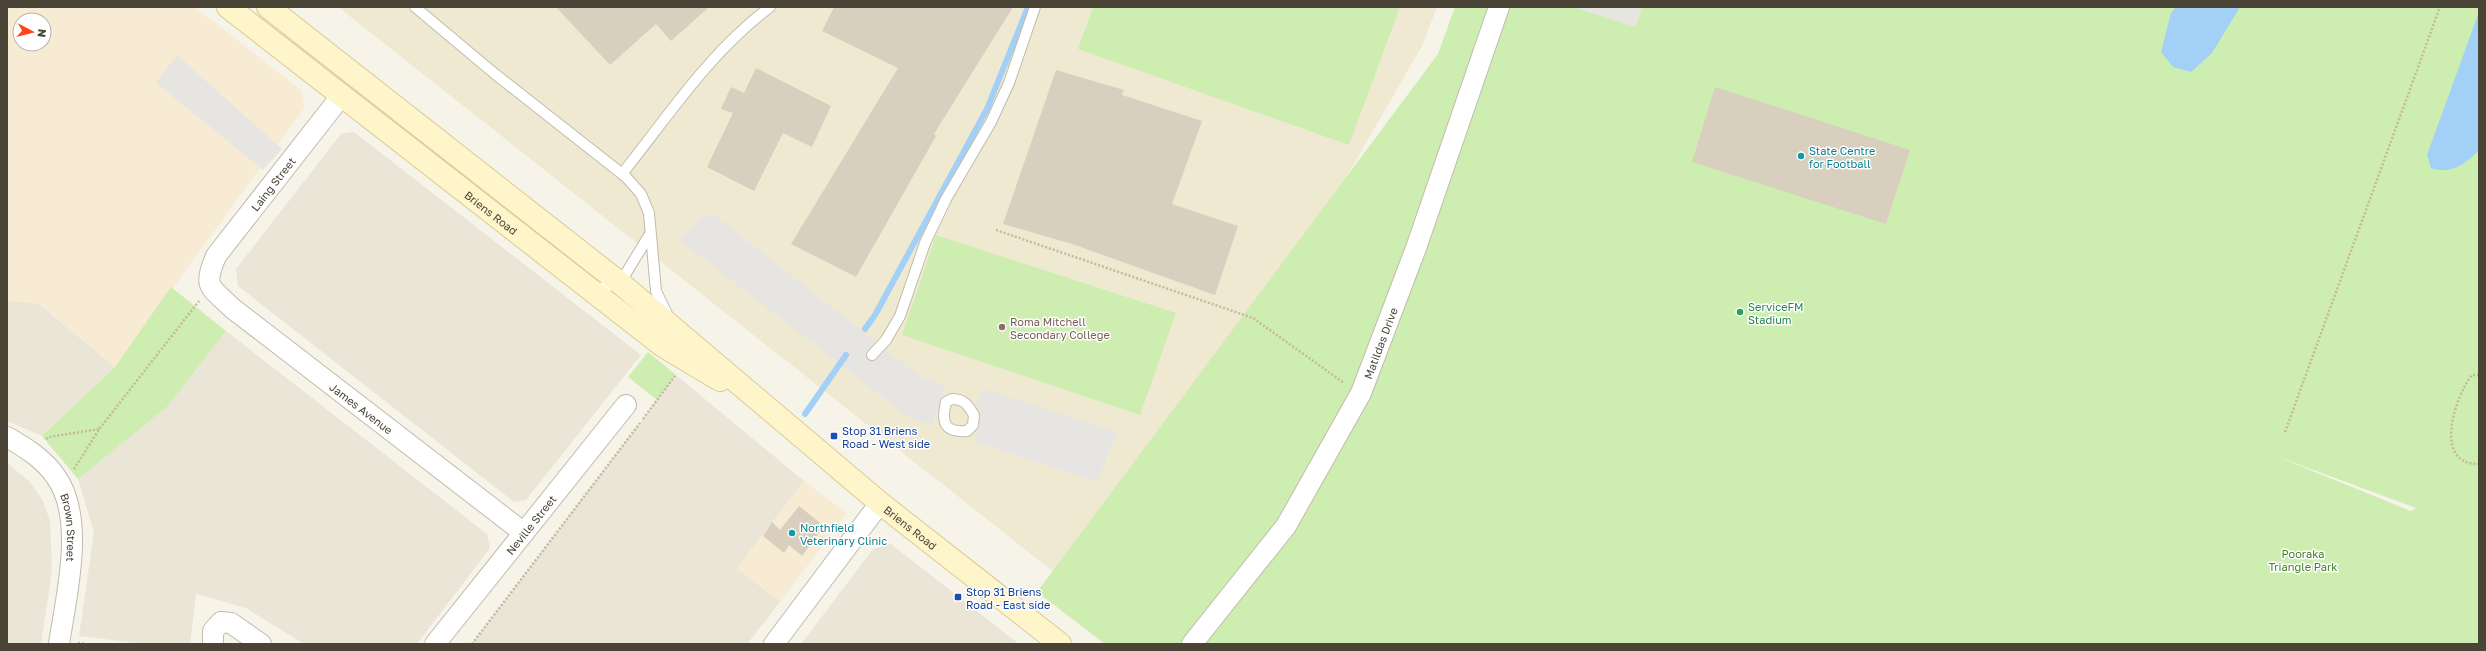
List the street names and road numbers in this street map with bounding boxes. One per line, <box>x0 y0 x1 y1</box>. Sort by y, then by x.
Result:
street label: Laing Street <box>248 155 298 213</box>
street label: Briens Road <box>462 188 520 237</box>
street label: Matildas Drive <box>1361 306 1399 381</box>
street label: James Avenue <box>328 380 396 436</box>
street label: Brown Street <box>59 491 79 562</box>
street label: Neville Street <box>503 492 558 557</box>
street label: Briens Road <box>882 502 940 552</box>

